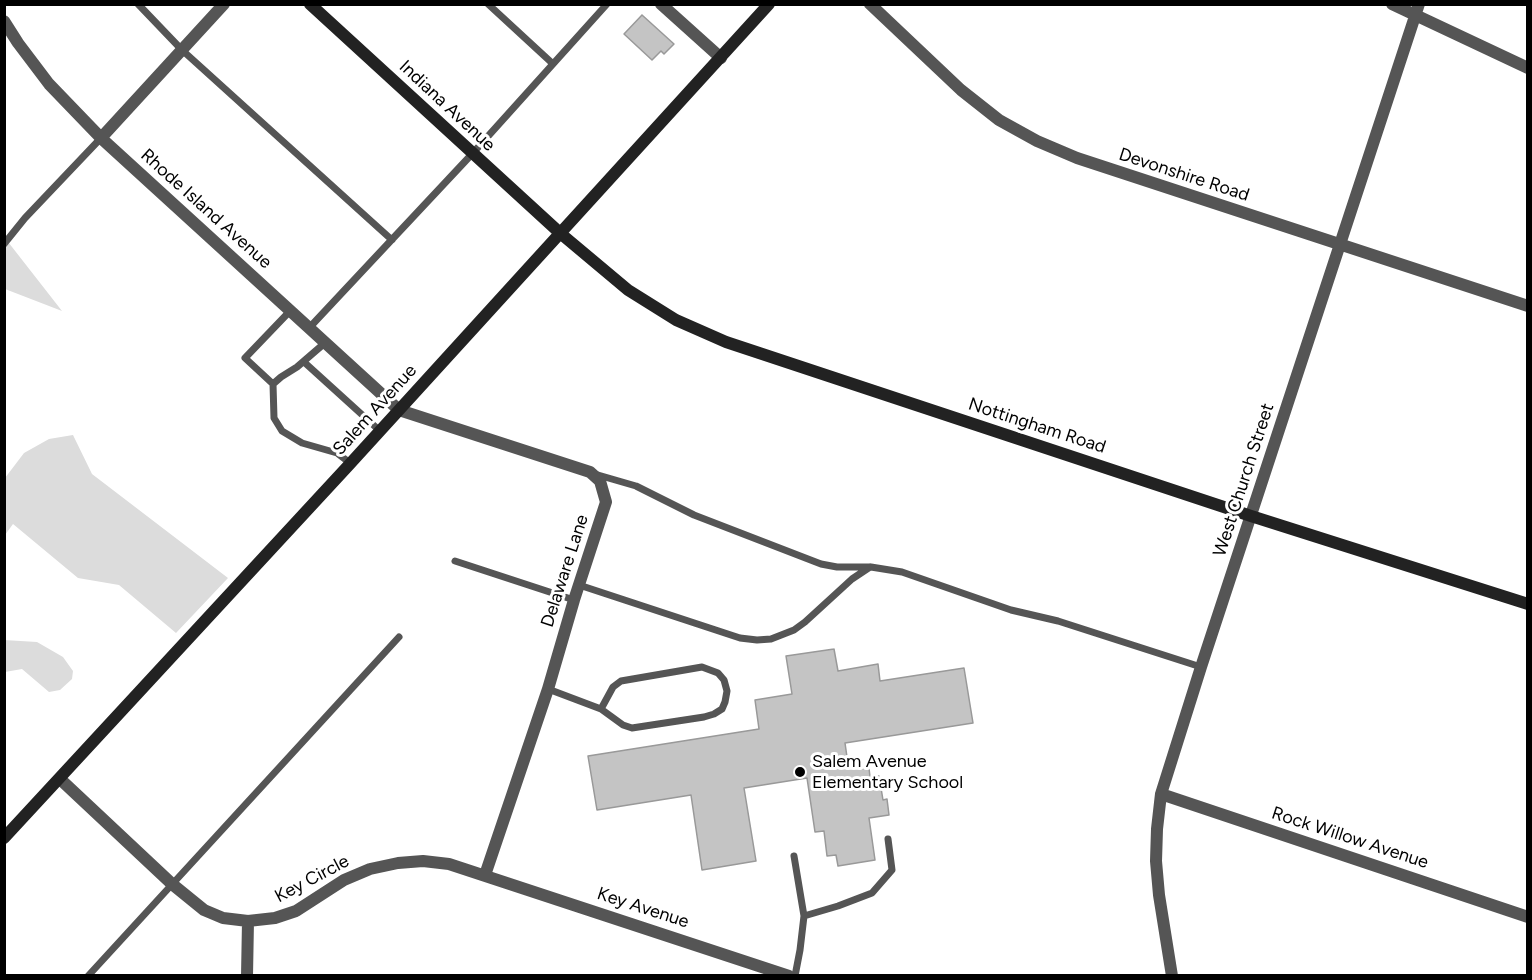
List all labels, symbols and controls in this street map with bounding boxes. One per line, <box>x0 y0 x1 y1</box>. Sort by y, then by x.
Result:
street label: Indiana Avenue <box>395 56 499 156</box>
street label: Rhode Island Avenue <box>136 144 276 274</box>
street label: Devonshire Road <box>1116 144 1252 206</box>
street label: Salem Avenue <box>329 360 421 460</box>
street label: Nottingham Road <box>966 394 1108 458</box>
street label: West Church Street <box>1209 401 1279 559</box>
street label: Delaware Lane <box>537 512 593 630</box>
place label: Salem Avenue Elementary School <box>812 751 963 794</box>
marker: Salem Avenue Elementary School <box>793 765 807 779</box>
street label: Rock Willow Avenue <box>1269 802 1431 874</box>
street label: Key Circle <box>271 850 353 908</box>
street label: Key Avenue <box>594 883 692 933</box>

